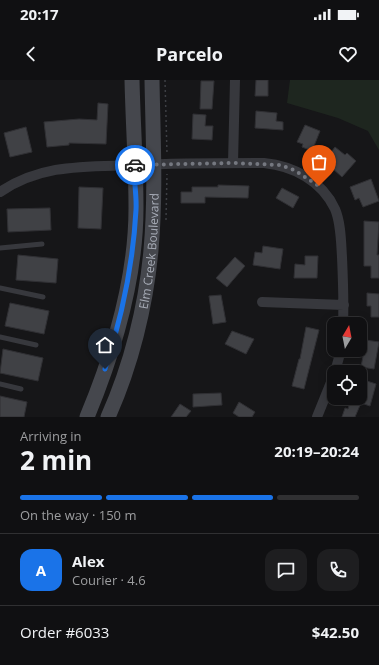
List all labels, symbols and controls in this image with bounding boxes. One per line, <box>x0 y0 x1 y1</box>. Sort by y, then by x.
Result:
text: 20:17 <box>20 4 59 24</box>
text: Parcelo <box>156 42 223 66</box>
icon: back <box>20 43 42 65</box>
icon: heart <box>337 43 359 65</box>
courier <box>115 145 155 185</box>
pin <box>302 145 336 186</box>
icon: bag <box>308 151 330 173</box>
icon: car <box>124 154 146 176</box>
street label: Elm Creek Boulevard <box>134 193 162 310</box>
north arrow <box>327 317 367 357</box>
map controls <box>327 317 367 405</box>
pin <box>88 328 122 369</box>
icon: home <box>94 334 116 356</box>
button: locate <box>327 365 367 405</box>
text: Arriving in <box>20 427 82 445</box>
text: 20:19–20:24 <box>274 441 359 461</box>
text: 2 min <box>20 442 92 478</box>
text: On the way · 150 m <box>20 506 136 524</box>
button: chat <box>265 549 307 591</box>
button: phone <box>317 549 359 591</box>
text: Alex <box>72 551 104 571</box>
text: A <box>36 560 46 580</box>
text: Courier · 4.6 <box>72 571 146 589</box>
text: Order #6033 <box>20 622 109 642</box>
text: $42.50 <box>312 622 359 642</box>

